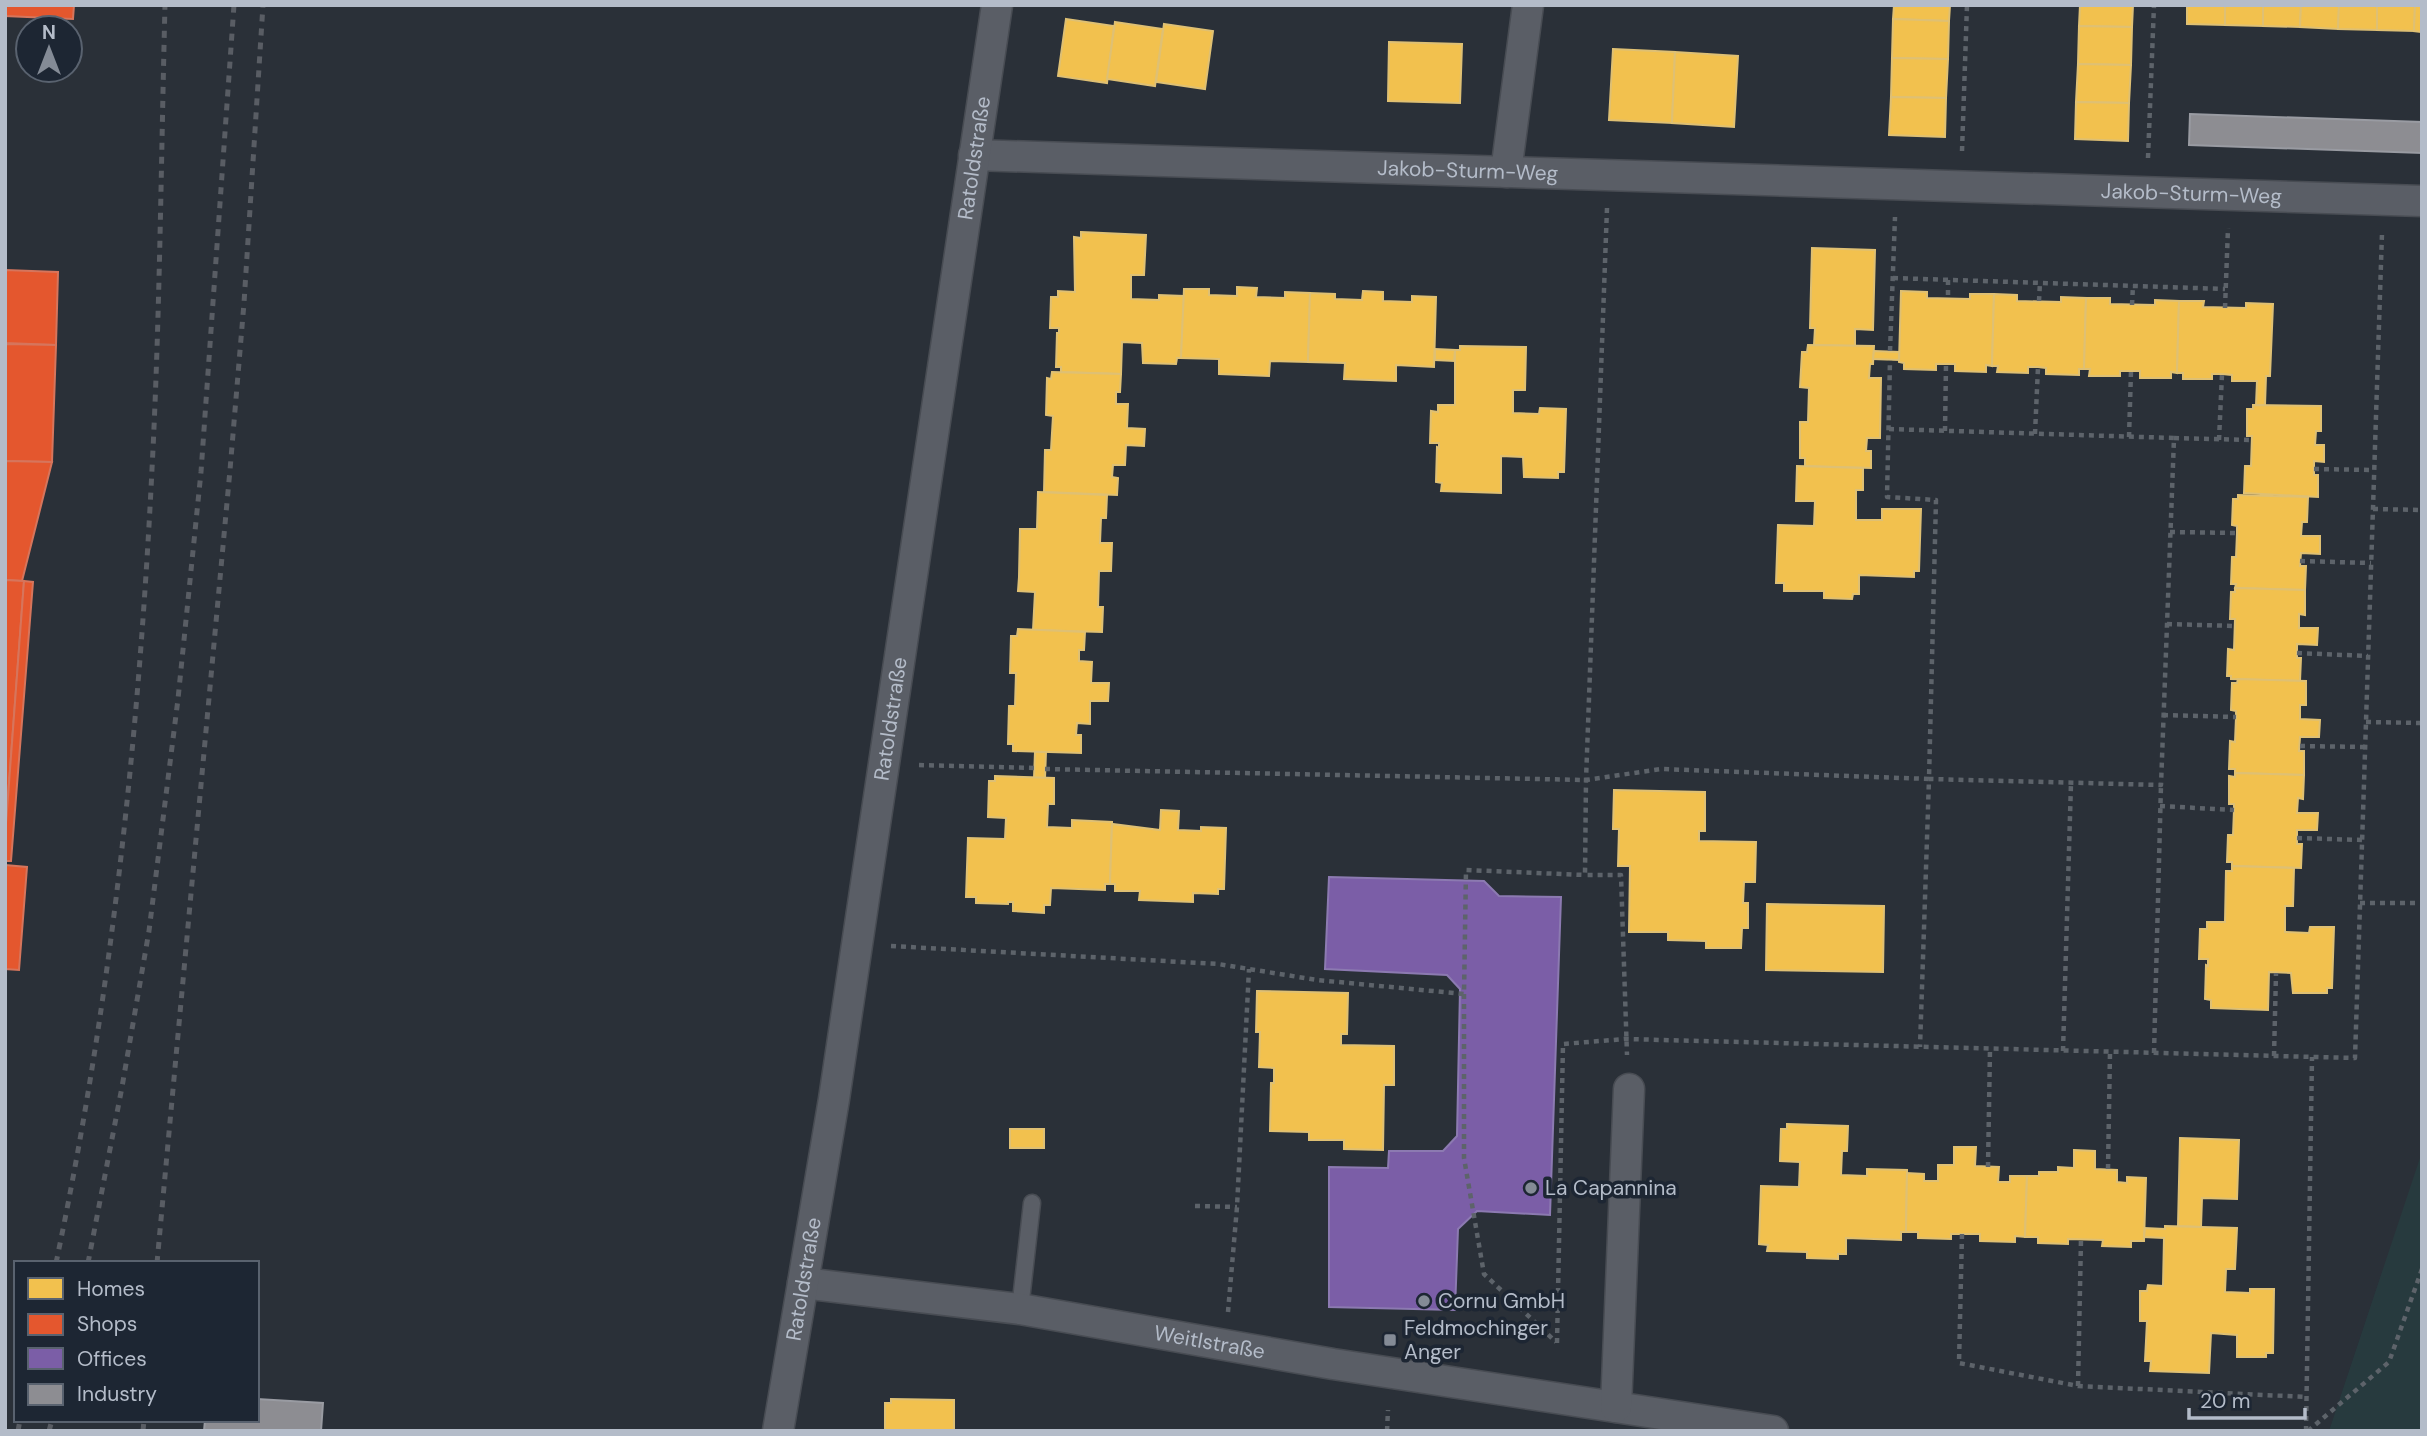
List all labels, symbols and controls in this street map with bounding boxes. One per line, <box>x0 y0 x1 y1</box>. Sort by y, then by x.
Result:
north arrow <box>14 14 84 84</box>
text: N <box>42 20 56 45</box>
street label: Ratoldstraße <box>951 94 997 222</box>
street label: Jakob-Sturm-Weg <box>1377 154 1559 188</box>
street label: Jakob-Sturm-Weg <box>2100 177 2283 211</box>
street label: Ratoldstraße <box>868 655 914 783</box>
place label: La Capannina <box>1545 1174 1677 1202</box>
marker: La Capannina <box>1523 1180 1539 1196</box>
street label: Ratoldstraße <box>779 1215 828 1343</box>
legend <box>14 1261 259 1422</box>
text: Homes <box>77 1275 145 1303</box>
place label: Cornu GmbH <box>1438 1287 1565 1315</box>
marker: Cornu GmbH <box>1416 1293 1432 1309</box>
text: Shops <box>77 1310 137 1338</box>
place label: Feldmochinger Anger <box>1404 1314 1548 1366</box>
street label: Weitlstraße <box>1152 1319 1267 1366</box>
marker: Feldmochinger Anger <box>1382 1332 1398 1348</box>
text: Offices <box>77 1345 147 1373</box>
scale bar <box>2189 1376 2304 1420</box>
text: Industry <box>77 1380 157 1408</box>
text: 20 m <box>2200 1387 2251 1415</box>

